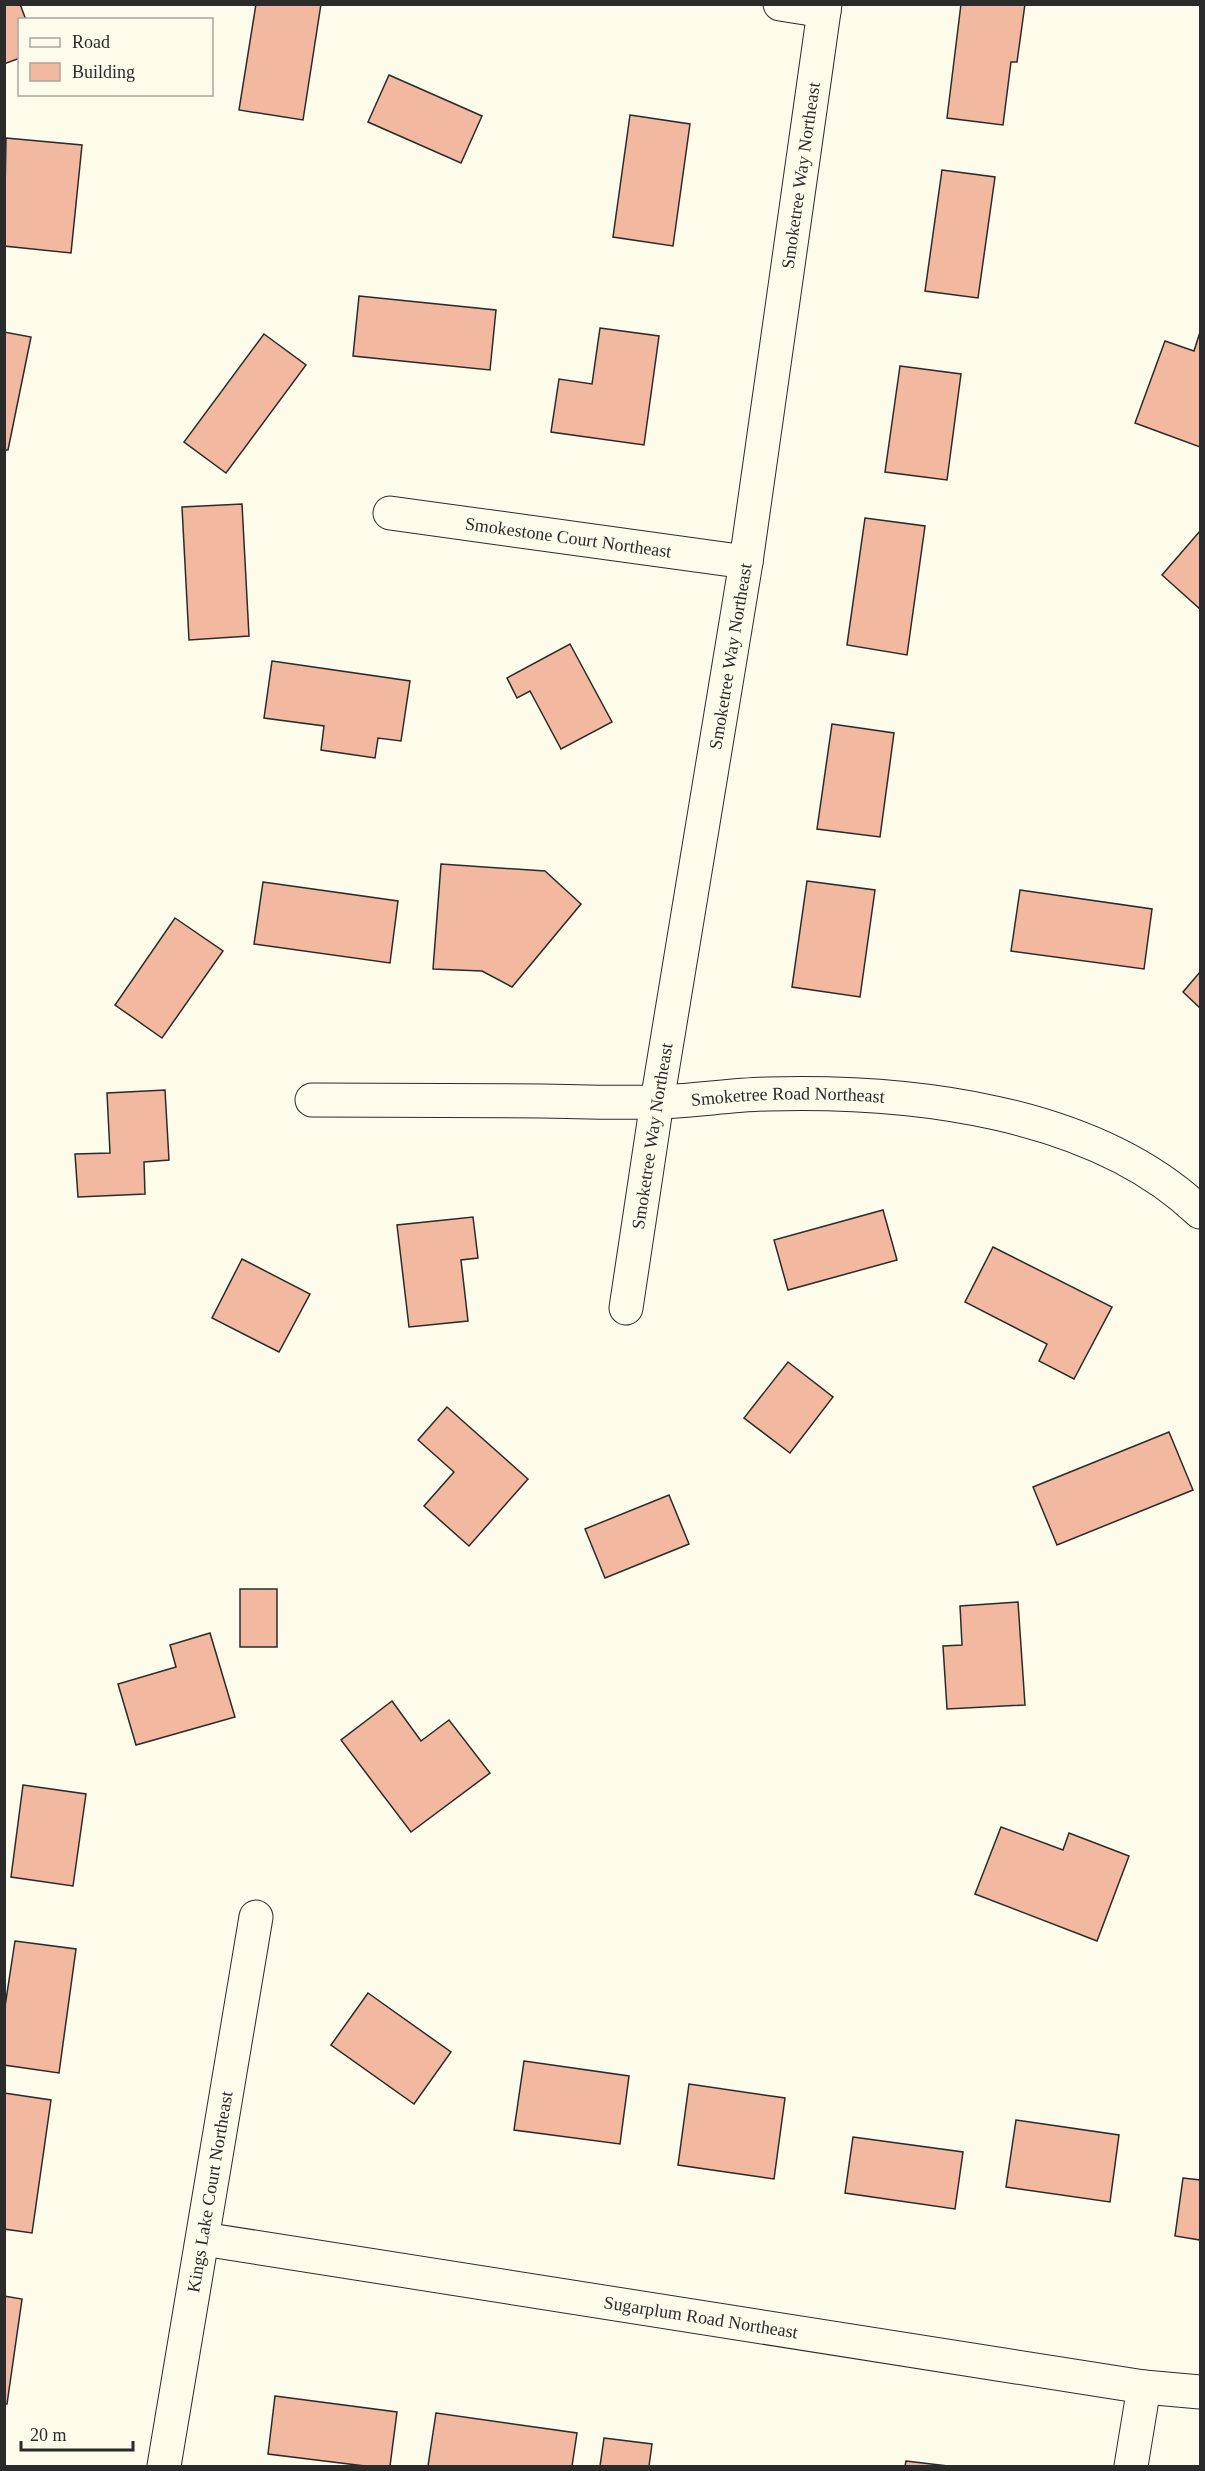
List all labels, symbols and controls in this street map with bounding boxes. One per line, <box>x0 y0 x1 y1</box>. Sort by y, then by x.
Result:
legend <box>18 18 213 96</box>
text: Road <box>72 32 110 52</box>
text: Building <box>72 62 135 82</box>
street label: Smoketree Way Northeast <box>778 81 824 270</box>
street label: Smokestone Court Northeast <box>464 513 673 562</box>
street label: Smoketree Way Northeast <box>705 562 756 751</box>
street label: Smoketree Way Northeast <box>628 1041 677 1231</box>
street label: Smoketree Road Northeast <box>690 1084 885 1110</box>
street label: Kings Lake Court Northeast <box>183 2090 237 2294</box>
street label: Sugarplum Road Northeast <box>602 2292 799 2342</box>
scale bar <box>21 2414 134 2452</box>
text: 20 m <box>30 2425 67 2445</box>

